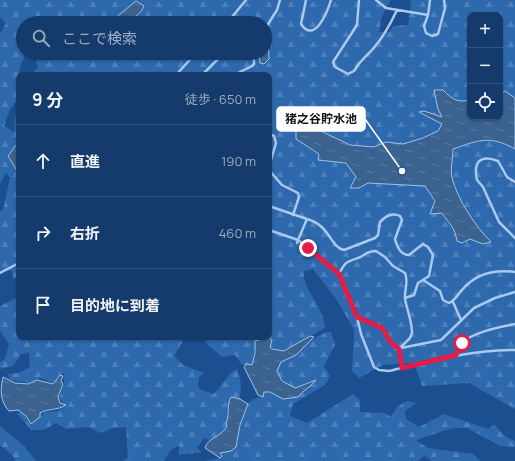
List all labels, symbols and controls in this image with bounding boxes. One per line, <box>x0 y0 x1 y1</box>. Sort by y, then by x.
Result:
map controls <box>467 12 503 120</box>
button: + <box>467 12 503 48</box>
search box <box>16 16 272 60</box>
icon: search <box>30 27 52 49</box>
text: ここで検索 <box>62 28 137 49</box>
button: − <box>467 48 503 84</box>
button: locate <box>467 84 503 120</box>
text: 9 分 <box>32 88 63 111</box>
text: 徒歩 · 650 m <box>185 90 256 108</box>
callout: 猪之谷貯水池 <box>277 107 365 131</box>
text: 猪之谷貯水池 <box>285 110 357 127</box>
icon: ahead <box>32 150 54 172</box>
text: 直進 <box>70 151 100 172</box>
text: 190 m <box>221 152 256 170</box>
icon: right <box>32 222 54 244</box>
text: 右折 <box>70 223 100 244</box>
text: 460 m <box>219 224 256 242</box>
route end <box>299 239 317 257</box>
icon: arrive <box>32 294 54 316</box>
text: 目的地に到着 <box>70 295 160 316</box>
route start <box>453 334 471 352</box>

